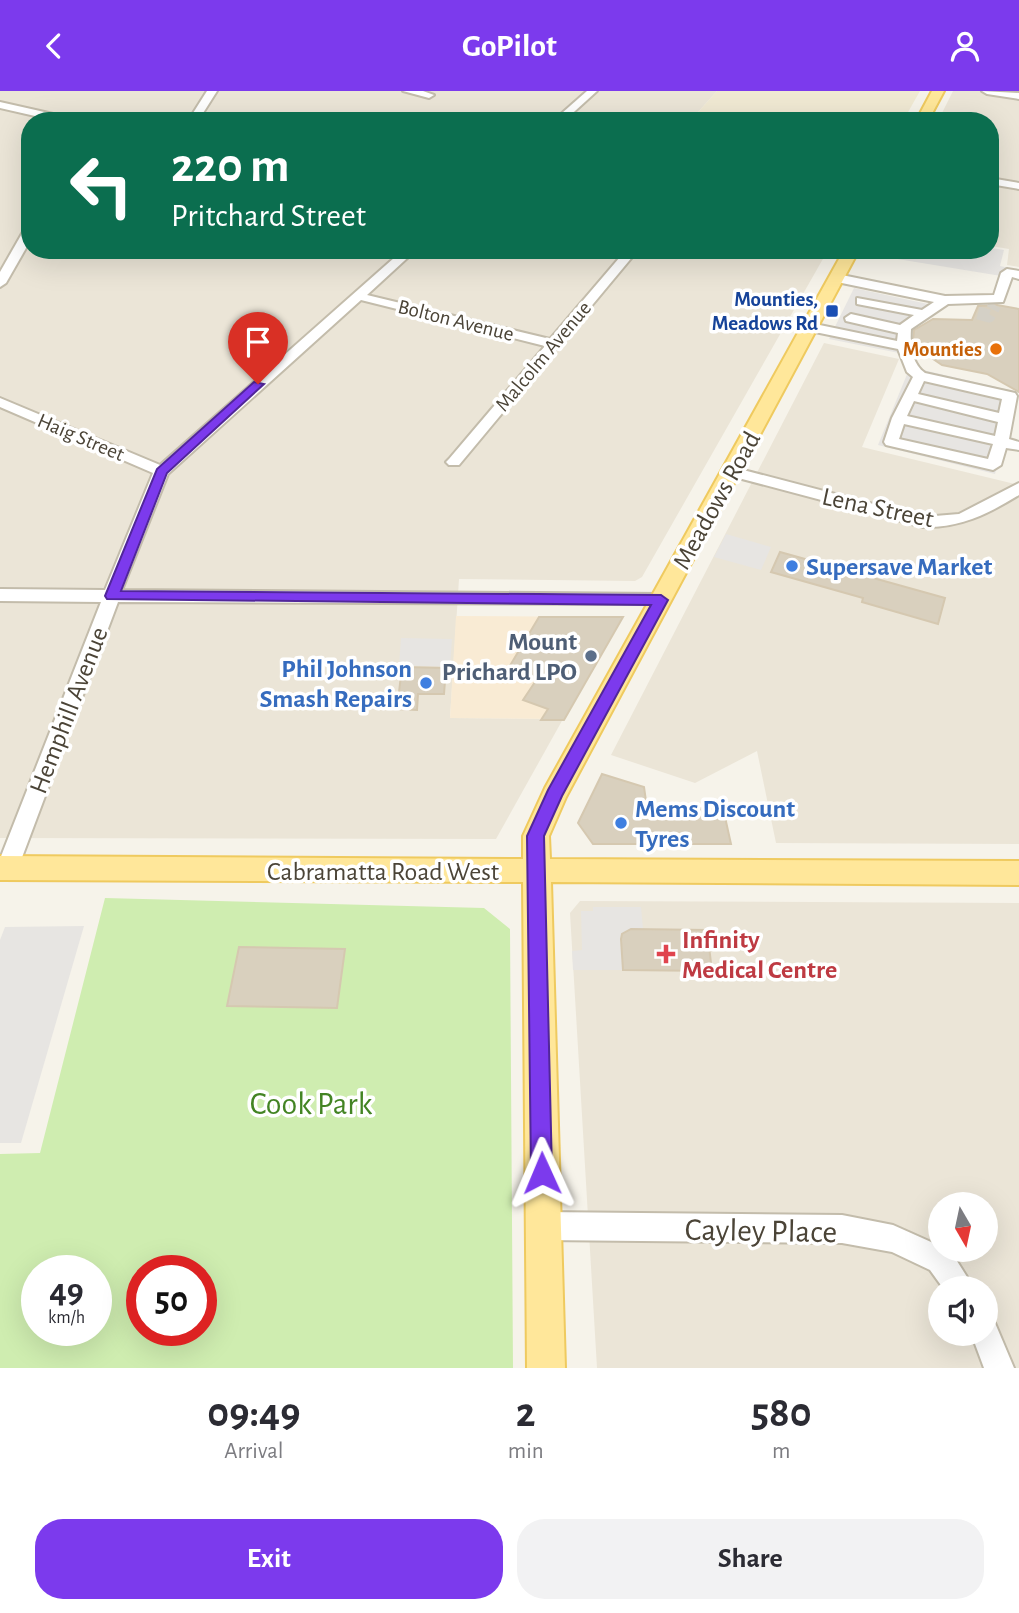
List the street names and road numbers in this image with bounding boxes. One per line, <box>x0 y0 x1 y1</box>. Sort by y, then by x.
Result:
street label: Bolton Avenue <box>396 296 516 345</box>
street label: Malcolm Avenue <box>492 297 595 415</box>
street label: Haig Street <box>34 410 127 465</box>
street label: Meadows Road <box>668 427 765 574</box>
street label: Lena Street <box>820 483 936 532</box>
street label: Hemphill Avenue <box>25 624 113 797</box>
street label: Cabramatta Road West <box>267 859 499 885</box>
street label: Cayley Place <box>684 1214 838 1248</box>

